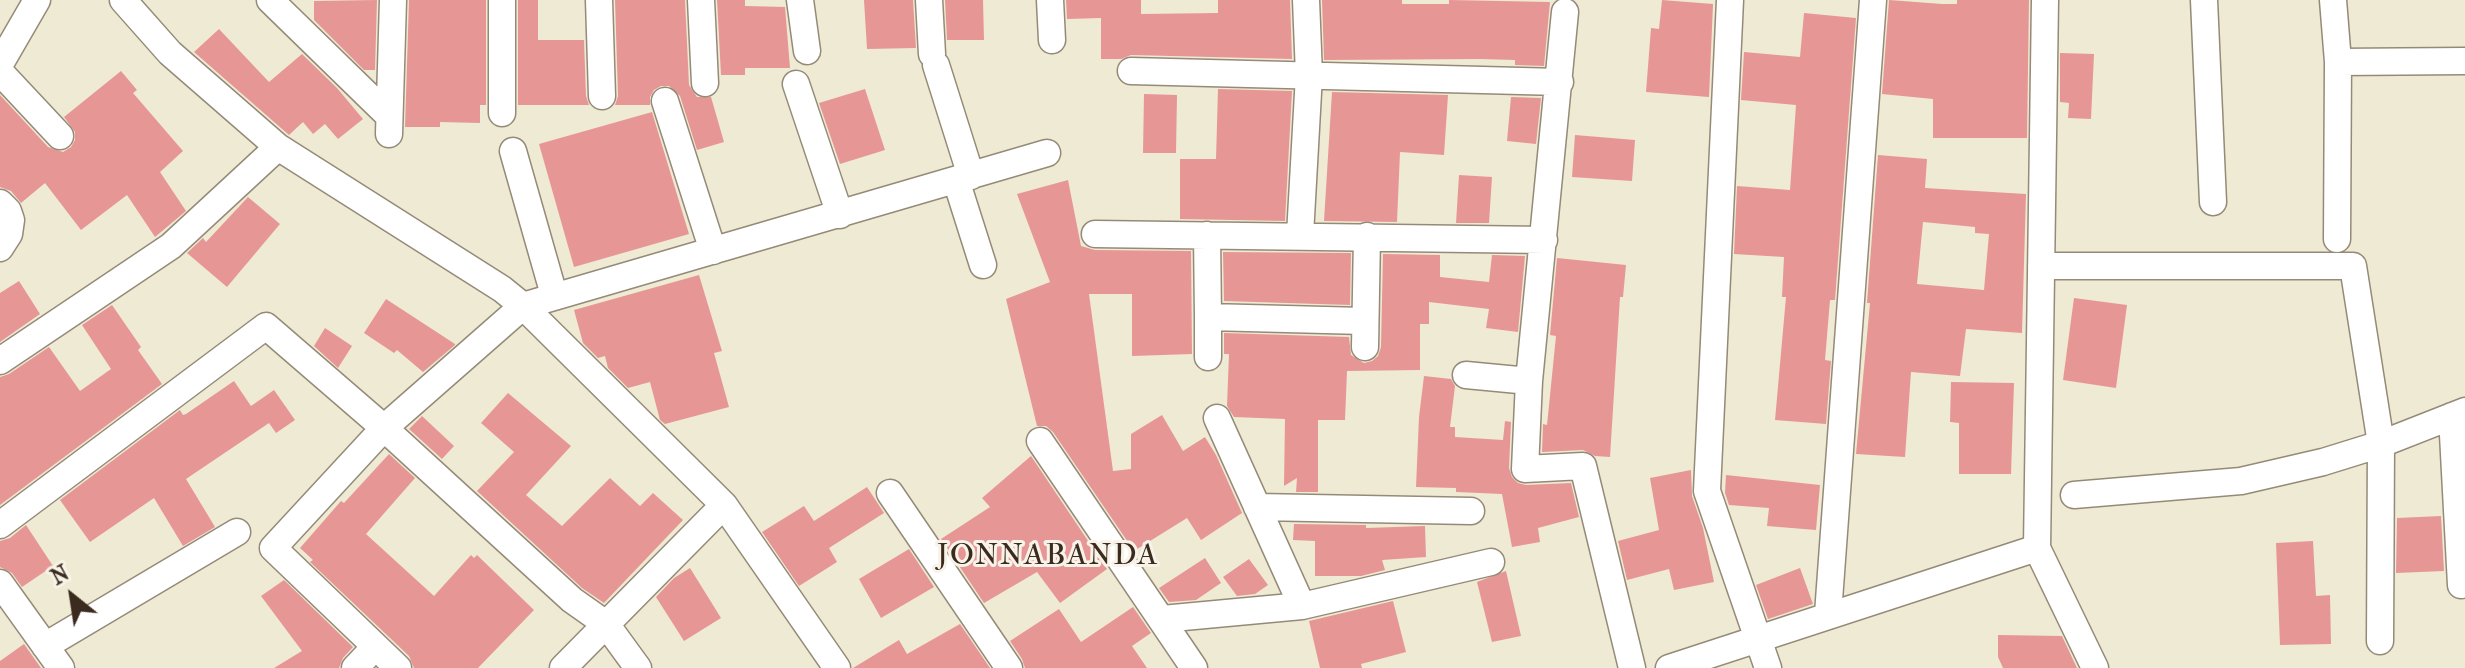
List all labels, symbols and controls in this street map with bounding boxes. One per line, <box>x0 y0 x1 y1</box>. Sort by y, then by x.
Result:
district label: JONNABANDA <box>937 539 1159 575</box>
north arrow <box>32 556 112 636</box>
text: N <box>46 560 74 591</box>

